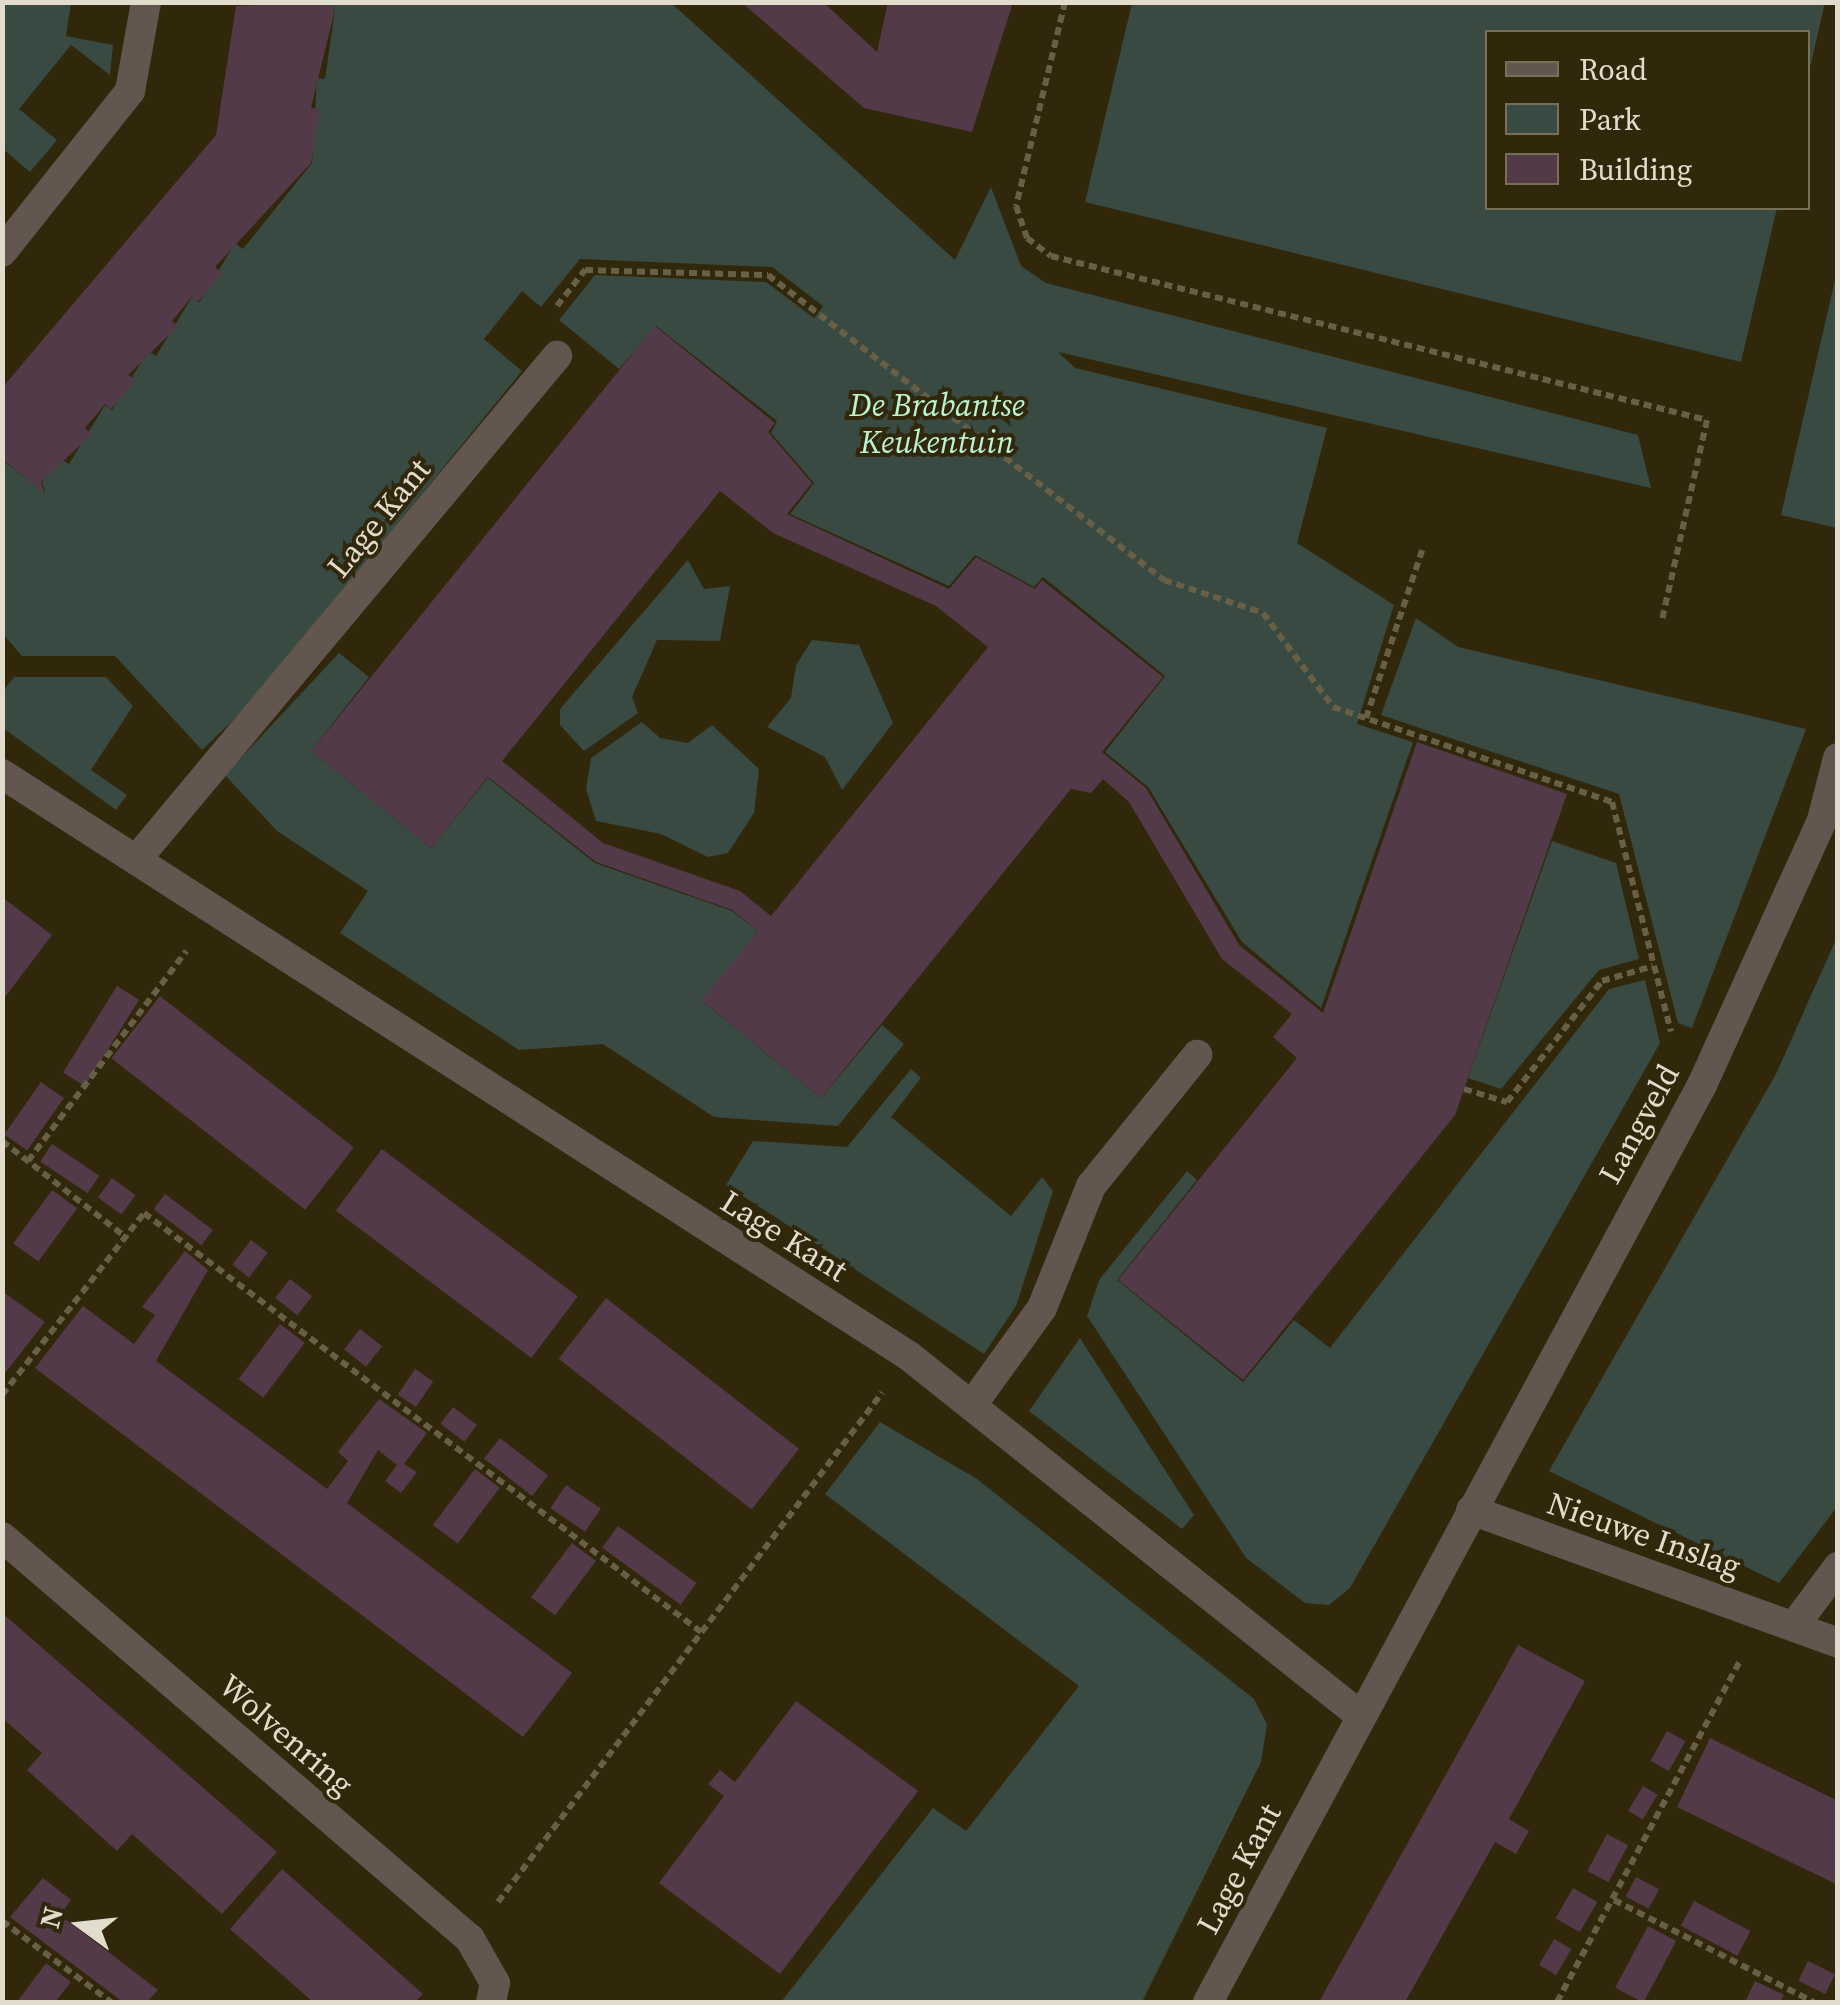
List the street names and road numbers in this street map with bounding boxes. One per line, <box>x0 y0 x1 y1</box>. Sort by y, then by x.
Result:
street label: Lage Kant <box>319 451 439 585</box>
street label: Langveld <box>1591 1058 1687 1190</box>
street label: Lage Kant <box>714 1182 854 1290</box>
street label: Nieuwe Inslag <box>1542 1484 1746 1586</box>
street label: Wolvenring <box>211 1666 361 1804</box>
street label: Lage Kant <box>1189 1797 1289 1941</box>

